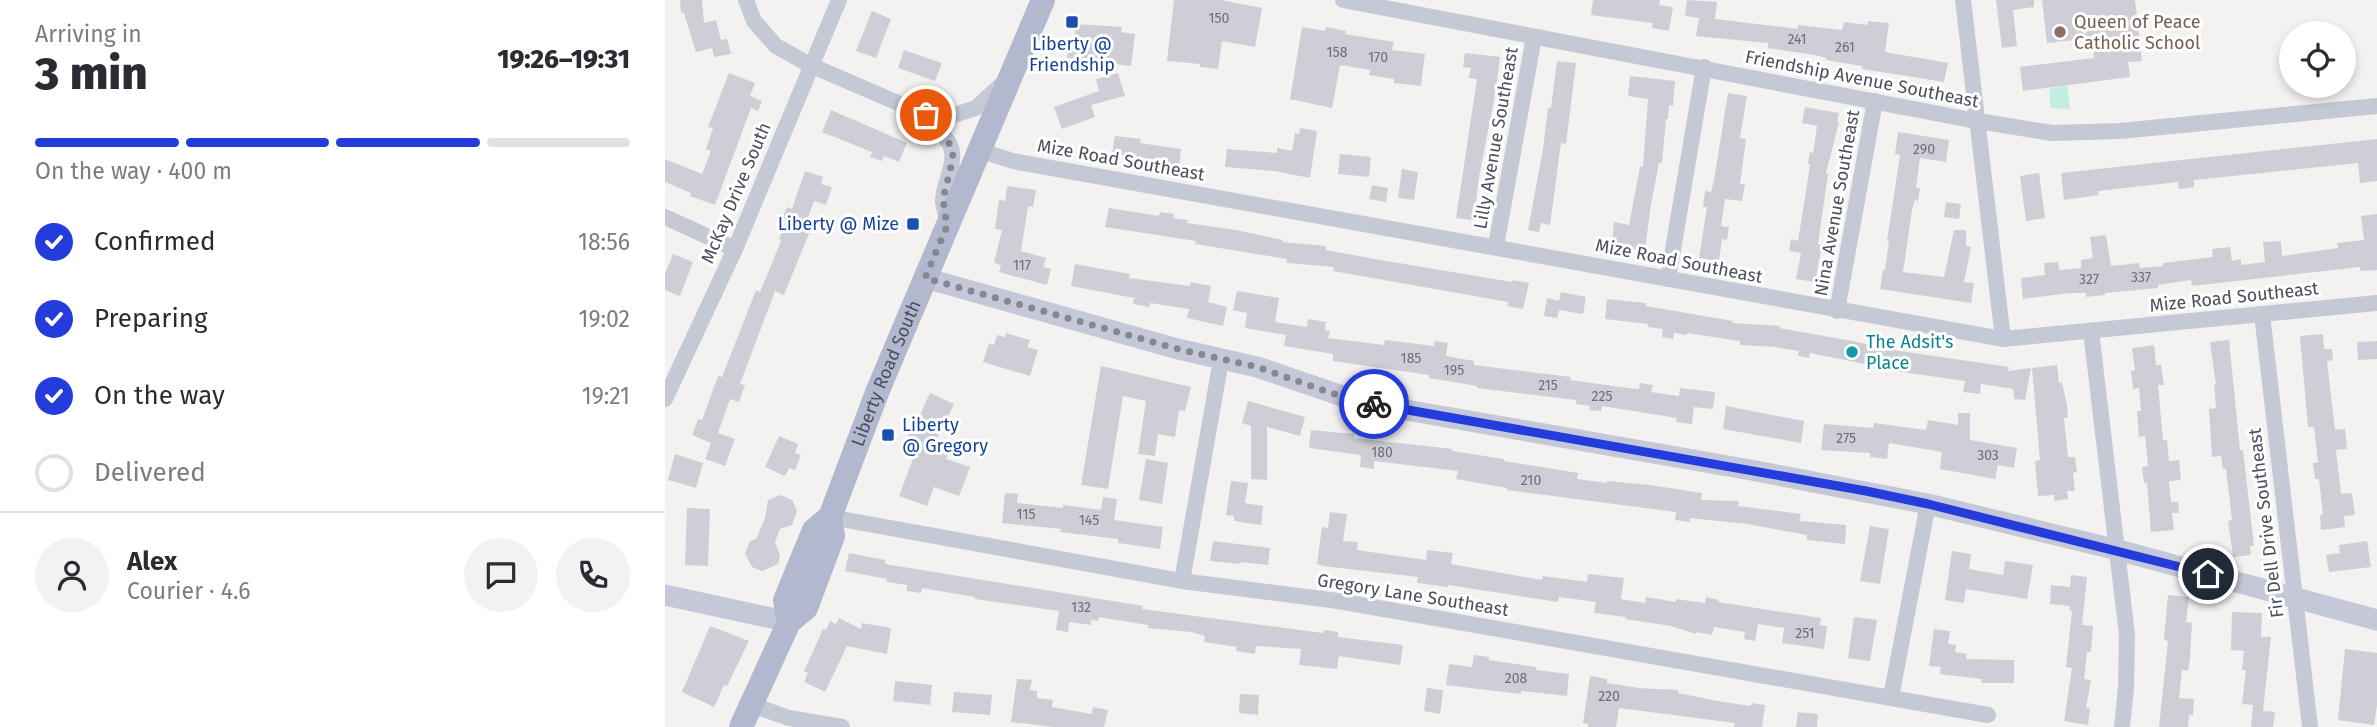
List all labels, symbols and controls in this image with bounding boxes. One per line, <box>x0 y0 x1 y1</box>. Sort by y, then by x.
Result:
house number: 150 <box>1209 10 1230 27</box>
place label: Queen of Peace Catholic School <box>2074 11 2201 54</box>
marker: Liberty @ Friendship <box>1064 14 1080 30</box>
text: Arriving in <box>35 20 142 48</box>
map controls <box>2279 21 2356 98</box>
button: locate <box>2279 21 2356 98</box>
marker: Queen of Peace Catholic School <box>2052 24 2068 40</box>
house number: 241 <box>1787 31 1807 48</box>
place label: Liberty @ Friendship <box>1029 33 1115 76</box>
house number: 261 <box>1835 39 1855 56</box>
text: 19:26–19:31 <box>497 44 630 75</box>
house number: 158 <box>1327 44 1348 61</box>
street label: Lilly Avenue Southeast <box>1469 45 1523 231</box>
text: 3 min <box>35 46 148 101</box>
street label: Friendship Avenue Southeast <box>1743 46 1981 113</box>
house number: 170 <box>1368 49 1388 66</box>
pin <box>896 85 956 145</box>
icon: bag <box>907 96 945 134</box>
street label: Nina Avenue Southeast <box>1810 108 1864 298</box>
street label: McKay Drive South <box>696 119 776 267</box>
street label: Mize Road Southeast <box>1036 134 1207 186</box>
house number: 290 <box>1913 141 1935 158</box>
text: On the way · 400 m <box>35 157 232 185</box>
place label: Liberty @ Mize <box>778 213 899 235</box>
marker: Liberty @ Mize <box>905 216 921 232</box>
icon: check <box>35 223 73 261</box>
text: Confirmed <box>94 226 215 257</box>
text: 18:56 <box>578 228 630 256</box>
street label: Mize Road Southeast <box>1594 234 1765 288</box>
house number: 117 <box>1013 257 1031 274</box>
house number: 337 <box>2131 269 2151 286</box>
house number: 327 <box>2079 271 2099 288</box>
street label: Mize Road Southeast <box>2148 277 2320 317</box>
street label: Liberty Road South <box>847 297 926 449</box>
icon: check <box>35 300 73 338</box>
text: Preparing <box>94 303 207 334</box>
text: 19:02 <box>579 305 630 333</box>
place label: The Adsit's Place <box>1866 331 1953 374</box>
marker: The Adsit's Place <box>1844 344 1860 360</box>
house number: 185 <box>1401 350 1421 367</box>
house number: 195 <box>1444 362 1464 379</box>
courier <box>1339 369 1409 439</box>
icon: check <box>35 377 73 415</box>
house number: 215 <box>1538 377 1558 394</box>
text: On the way <box>94 380 225 411</box>
text: 19:21 <box>582 382 630 410</box>
icon: bike <box>1355 385 1393 423</box>
house number: 225 <box>1592 388 1612 405</box>
place label: Liberty @ Gregory <box>902 414 988 457</box>
marker: Liberty @ Gregory <box>880 427 896 443</box>
street label: Fir Dell Drive Southeast <box>2243 427 2289 619</box>
house number: 275 <box>1836 430 1856 447</box>
house number: 180 <box>1371 444 1393 461</box>
house number: 303 <box>1977 447 1999 464</box>
text: Delivered <box>94 457 206 488</box>
house number: 210 <box>1521 472 1541 489</box>
house number: 115 <box>1017 506 1035 523</box>
house number: 145 <box>1079 512 1099 529</box>
button: person <box>35 538 109 612</box>
button: chat <box>464 538 538 612</box>
button: phone <box>556 538 630 612</box>
pin <box>2178 544 2238 604</box>
text: Alex <box>127 546 177 577</box>
icon: home <box>2189 555 2227 593</box>
street label: Gregory Lane Southeast <box>1316 569 1511 621</box>
text: Courier · 4.6 <box>127 577 251 605</box>
house number: 132 <box>1071 599 1091 616</box>
house number: 251 <box>1795 625 1815 642</box>
house number: 208 <box>1505 670 1528 687</box>
house number: 220 <box>1598 688 1620 705</box>

